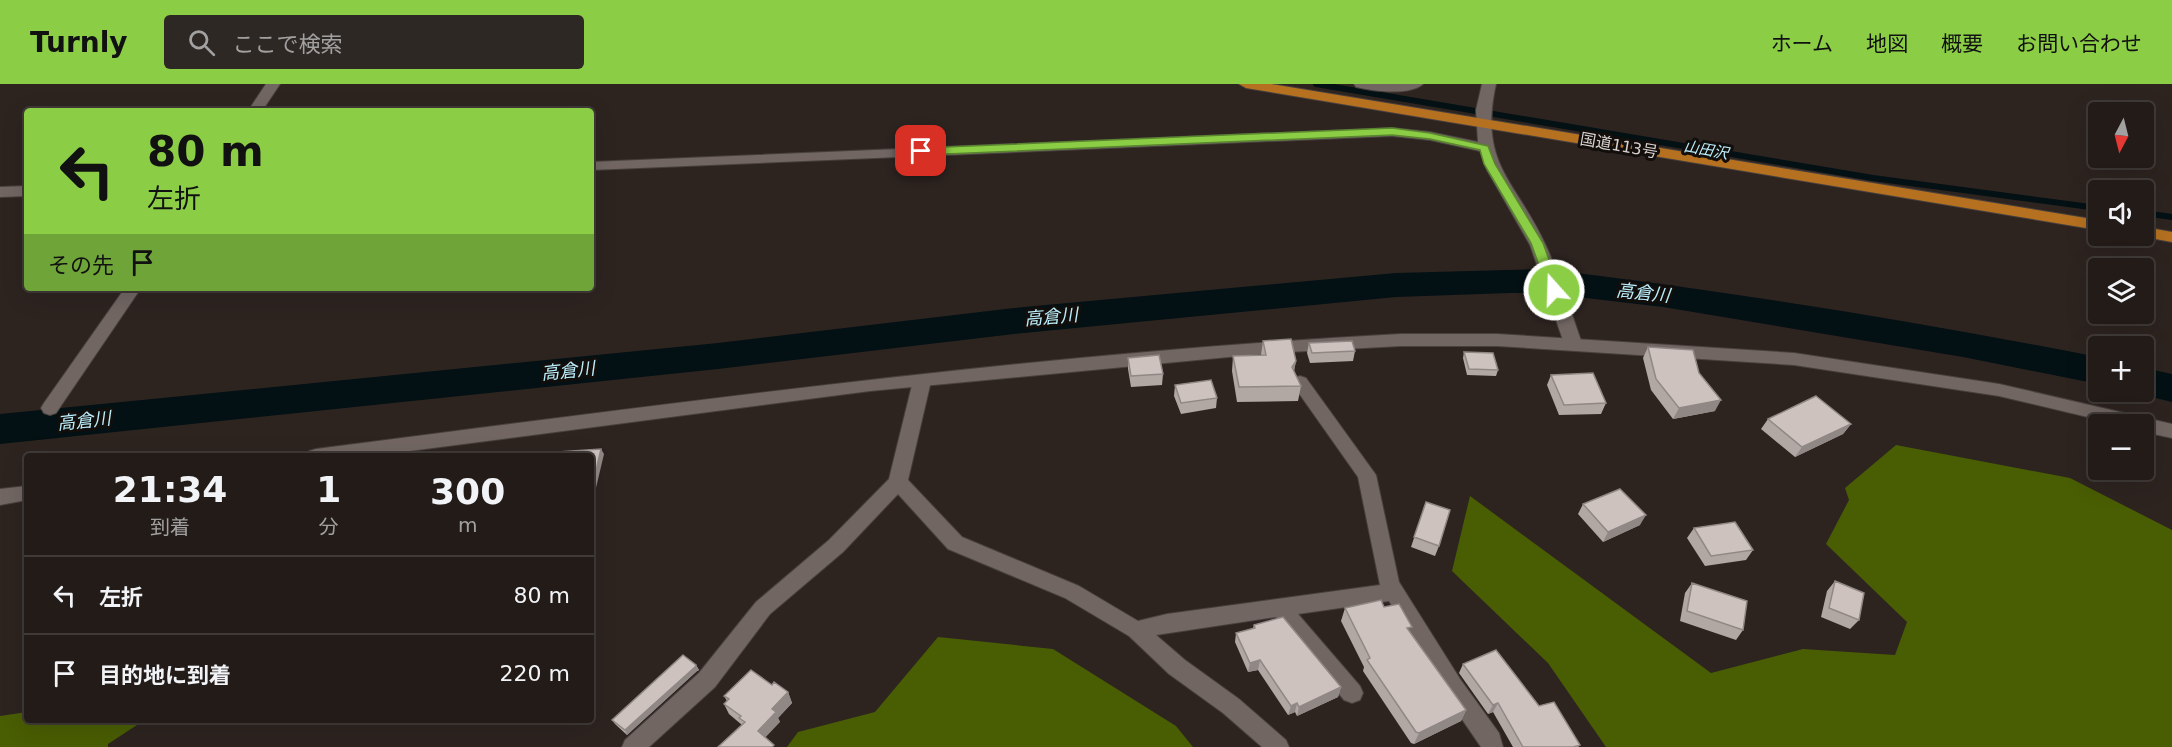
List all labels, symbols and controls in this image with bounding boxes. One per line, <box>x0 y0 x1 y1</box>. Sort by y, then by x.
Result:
search box <box>164 15 584 69</box>
text: Turnly <box>30 26 128 59</box>
icon: search <box>185 26 218 59</box>
text: ここで検索 <box>233 32 343 57</box>
text: ホーム <box>1771 32 1833 56</box>
text: 地図 <box>1866 32 1908 56</box>
text: 概要 <box>1941 32 1983 56</box>
text: お問い合わせ <box>2016 32 2142 56</box>
north arrow <box>2088 102 2154 168</box>
map controls <box>2088 102 2154 480</box>
pin <box>895 125 946 176</box>
text: 80 m <box>147 127 264 176</box>
street label: 国道113号 <box>1579 129 1659 162</box>
icon: left <box>48 132 126 210</box>
icon: arrive <box>904 134 937 167</box>
water label: 山田沢 <box>1682 137 1732 163</box>
button: sound <box>2088 180 2154 246</box>
text: 左折 <box>147 183 201 214</box>
icon: arrive <box>126 246 159 279</box>
text: その先 <box>48 253 114 278</box>
position arrow <box>1522 258 1586 322</box>
button: layers <box>2088 258 2154 324</box>
water label: 高倉川 <box>1615 279 1673 306</box>
water label: 高倉川 <box>1023 304 1081 329</box>
button: + <box>2088 336 2154 402</box>
water label: 高倉川 <box>540 357 598 384</box>
water label: 高倉川 <box>56 407 114 434</box>
button: − <box>2088 414 2154 480</box>
text: 21:34 <box>113 469 227 510</box>
text: 1 <box>316 469 341 510</box>
text: 300 <box>430 471 505 512</box>
text: m <box>458 513 477 537</box>
text: 到着 <box>150 515 190 539</box>
text: 分 <box>319 515 339 539</box>
icon: left <box>48 579 81 612</box>
text: 80 m <box>514 583 570 608</box>
text: 左折 <box>99 585 143 610</box>
icon: arrive <box>48 657 81 690</box>
text: 220 m <box>500 661 570 686</box>
text: 目的地に到着 <box>99 663 231 688</box>

